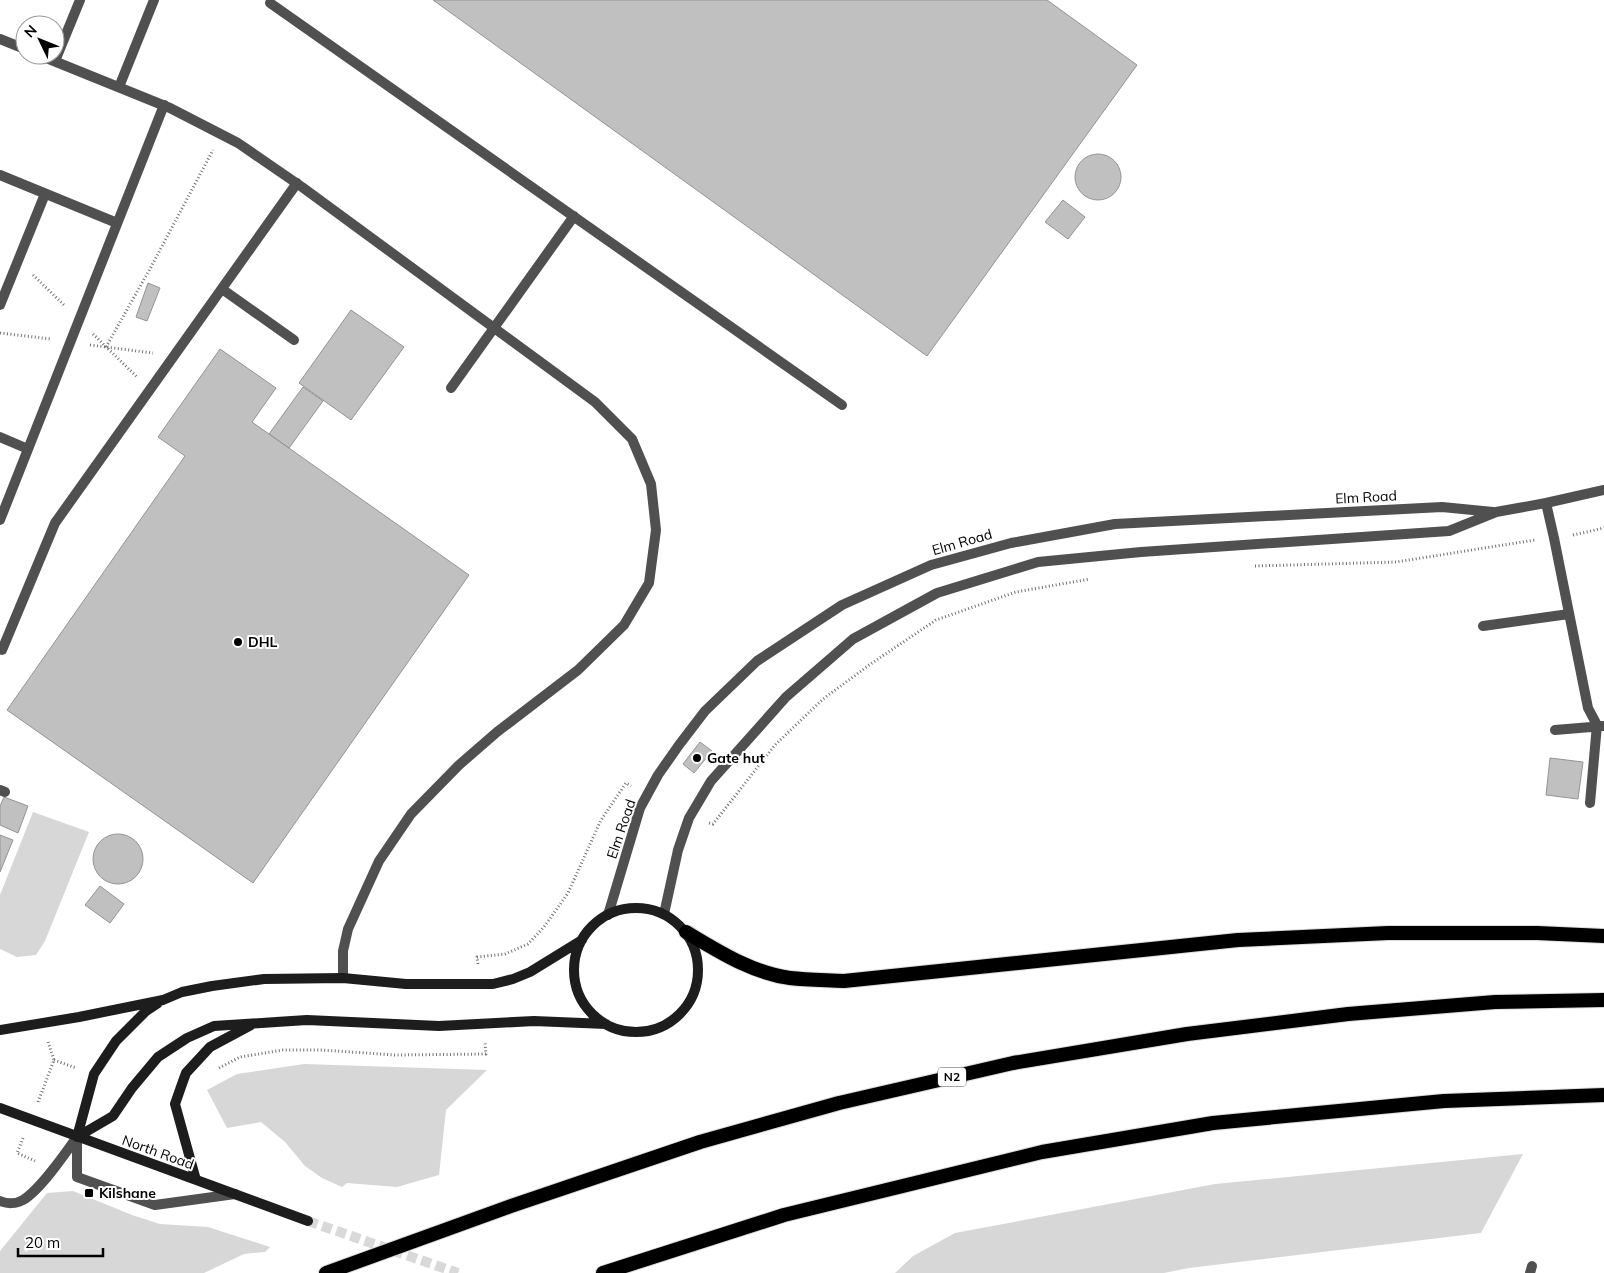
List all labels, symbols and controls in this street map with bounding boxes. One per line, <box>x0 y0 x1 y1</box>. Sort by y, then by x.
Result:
north arrow <box>15 15 65 65</box>
text: N <box>20 21 41 41</box>
street label: Elm Road <box>1335 486 1397 508</box>
street label: Elm Road <box>930 525 994 559</box>
place label: DHL <box>248 633 278 651</box>
marker: DHL <box>232 636 244 648</box>
place label: Gate hut <box>707 749 766 767</box>
marker: Gate hut <box>691 752 703 764</box>
street label: Elm Road <box>602 797 640 861</box>
road number: N2 <box>938 1068 966 1086</box>
street label: North Road <box>120 1131 196 1173</box>
place label: Kilshane <box>99 1184 156 1202</box>
marker: Kilshane <box>83 1187 95 1199</box>
scale bar <box>18 1226 102 1258</box>
text: 20 m <box>25 1233 60 1252</box>

